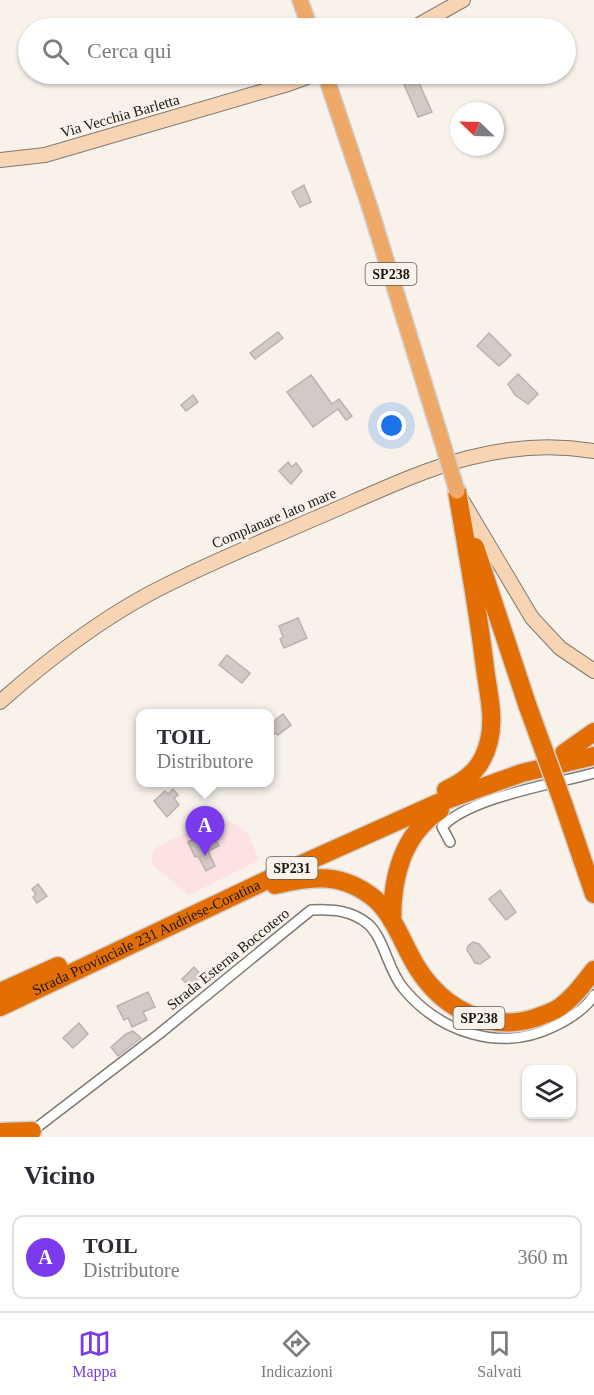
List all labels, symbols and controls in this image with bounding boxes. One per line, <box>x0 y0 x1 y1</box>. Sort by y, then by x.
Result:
search box <box>18 18 576 84</box>
icon: search <box>39 35 72 68</box>
text: Cerca qui <box>87 38 172 63</box>
street label: Via Vecchia Barletta <box>59 91 182 141</box>
north arrow <box>450 102 504 156</box>
road number: SP238 <box>366 263 416 285</box>
your location <box>377 411 406 440</box>
street label: Complanare lato mare <box>210 484 339 551</box>
popup <box>136 709 274 787</box>
text: TOIL <box>157 724 211 749</box>
text: Distributore <box>157 750 253 772</box>
pin: A <box>186 806 224 856</box>
road number: SP231 <box>266 857 318 879</box>
street label: Strada Provinciale 231 Andriese-Coratina <box>30 876 263 998</box>
street label: Strada Esterna Boccotero <box>164 905 292 1013</box>
road number: SP238 <box>454 1007 504 1029</box>
map controls <box>522 1065 576 1119</box>
button: layers <box>522 1065 576 1119</box>
text: Vicino <box>24 1161 95 1190</box>
text: TOIL <box>83 1233 138 1258</box>
text: A <box>38 1246 53 1268</box>
text: 360 m <box>517 1246 568 1268</box>
text: Distributore <box>83 1259 180 1281</box>
tab: Mappa <box>72 1327 117 1381</box>
tab: Indicazioni <box>261 1327 333 1381</box>
tab: Salvati <box>477 1327 522 1381</box>

